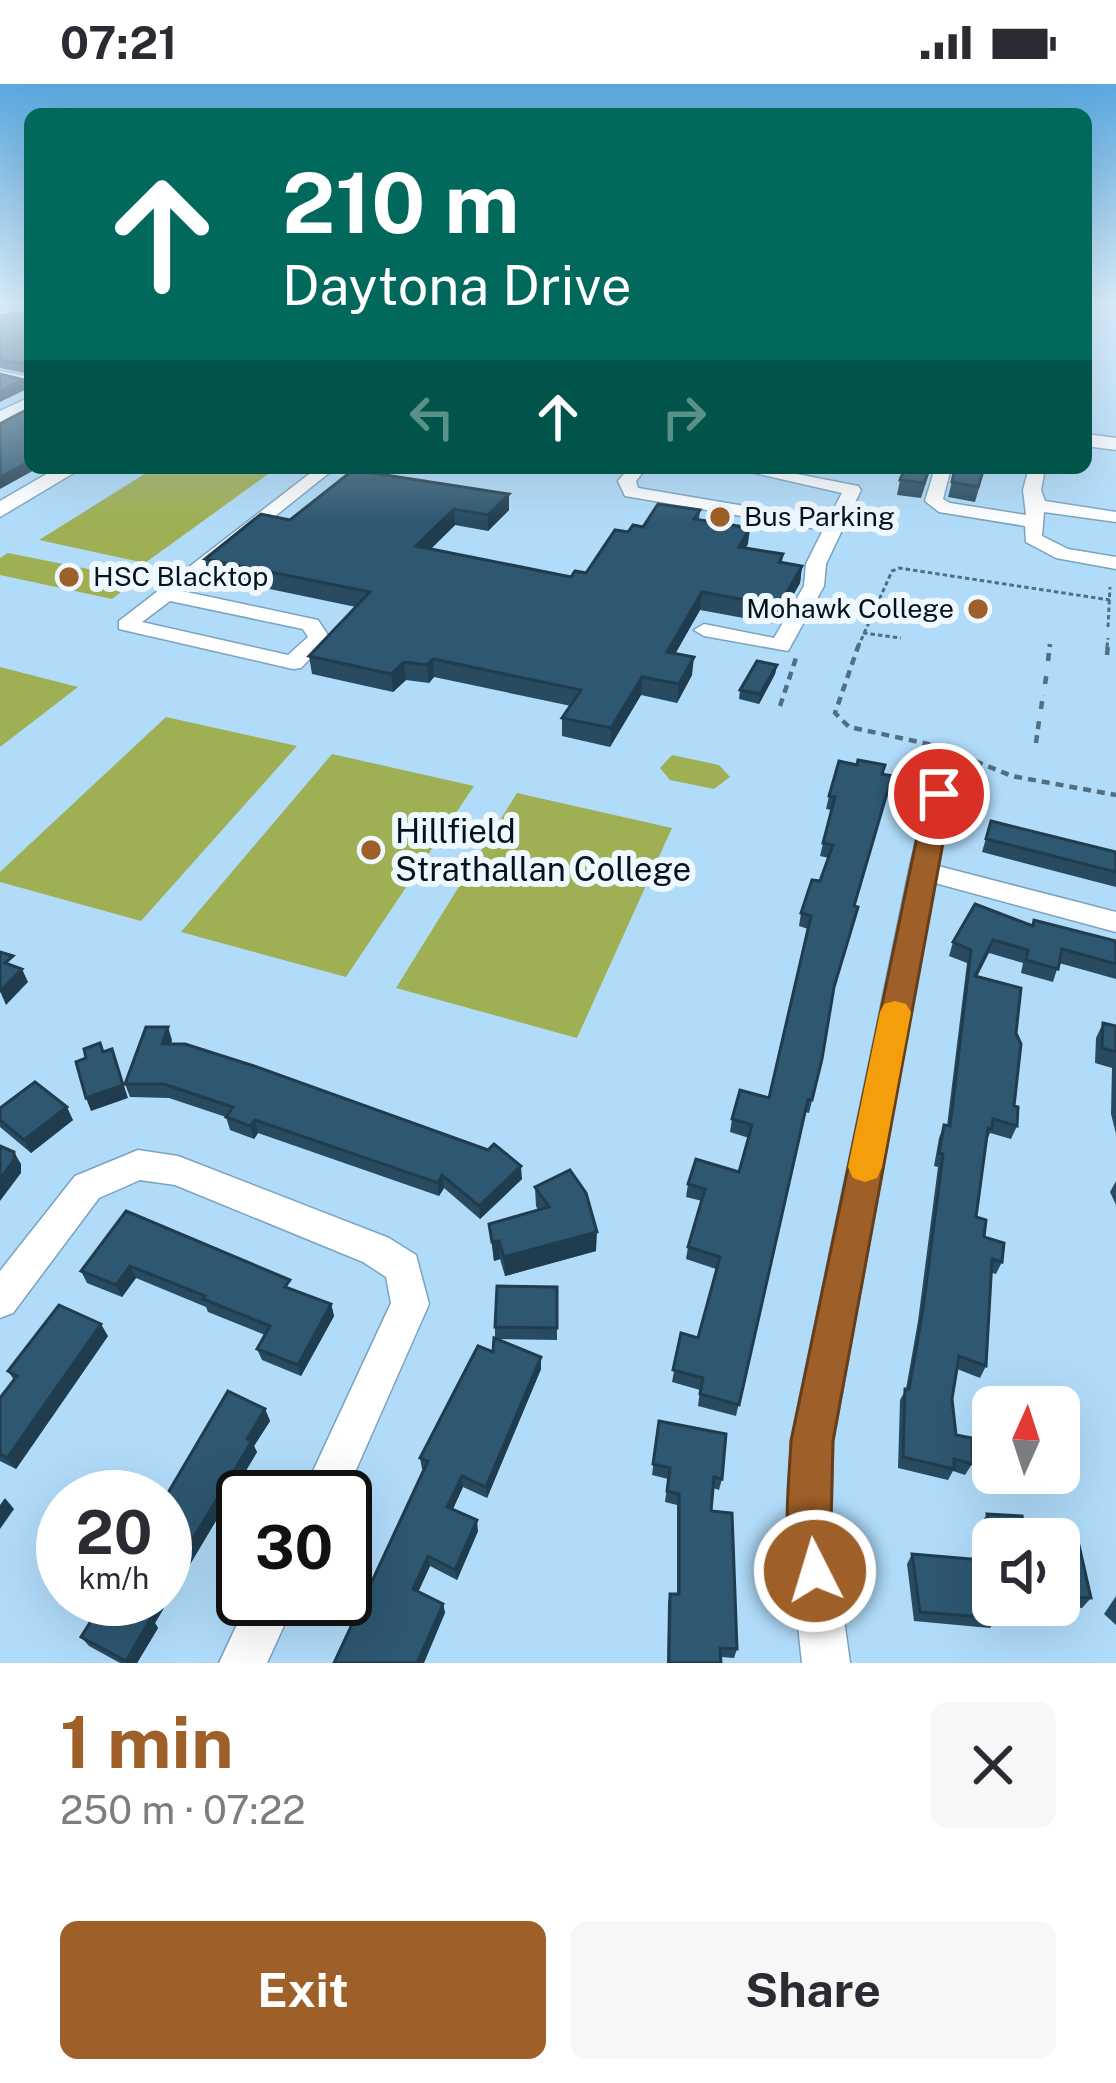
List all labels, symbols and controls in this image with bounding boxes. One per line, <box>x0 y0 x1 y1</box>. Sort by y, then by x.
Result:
text: 07:21 <box>60 16 177 69</box>
text: 210 m <box>282 153 520 252</box>
icon: ahead <box>84 156 240 312</box>
text: Daytona Drive <box>282 254 632 317</box>
icon: left <box>399 384 465 450</box>
icon: ahead <box>525 384 591 450</box>
icon: right <box>651 384 717 450</box>
place label: Bus Parking <box>744 500 895 532</box>
marker: Bus Parking <box>707 504 733 530</box>
place label: HSC Blacktop <box>93 560 268 592</box>
marker: HSC Blacktop <box>56 564 82 590</box>
place label: Mohawk College <box>746 592 954 624</box>
marker: Mohawk College <box>965 596 991 622</box>
pin <box>888 743 990 845</box>
icon: arrive <box>906 761 972 827</box>
place label: Hillfield Strathallan College <box>395 812 691 888</box>
marker: Hillfield Strathallan College <box>358 837 384 863</box>
north arrow <box>972 1386 1080 1494</box>
map controls <box>972 1386 1080 1626</box>
speed limit sign: 30 <box>216 1470 372 1626</box>
text: 20 <box>76 1497 152 1568</box>
position arrow <box>752 1508 878 1634</box>
button: sound <box>972 1518 1080 1626</box>
text: km/h <box>79 1560 149 1596</box>
text: 1 min <box>60 1700 234 1784</box>
button: close <box>930 1702 1056 1828</box>
text: 250 m · 07:22 <box>60 1787 306 1833</box>
button: Exit <box>60 1921 546 2059</box>
button: Share <box>570 1921 1056 2059</box>

